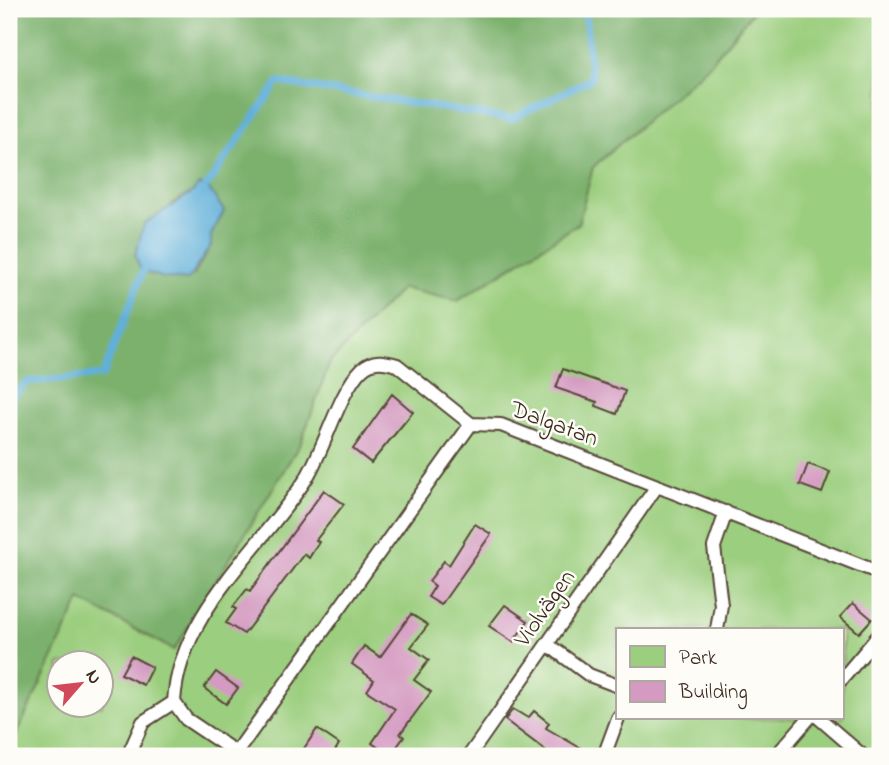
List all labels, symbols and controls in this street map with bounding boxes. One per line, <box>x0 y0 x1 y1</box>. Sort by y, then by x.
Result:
street label: Dalgatan <box>504 393 603 457</box>
street label: Violvägen <box>506 563 585 656</box>
legend <box>616 628 844 720</box>
text: Park <box>679 644 718 674</box>
north arrow <box>46 650 116 720</box>
text: N <box>78 665 108 689</box>
text: Building <box>678 678 748 710</box>

